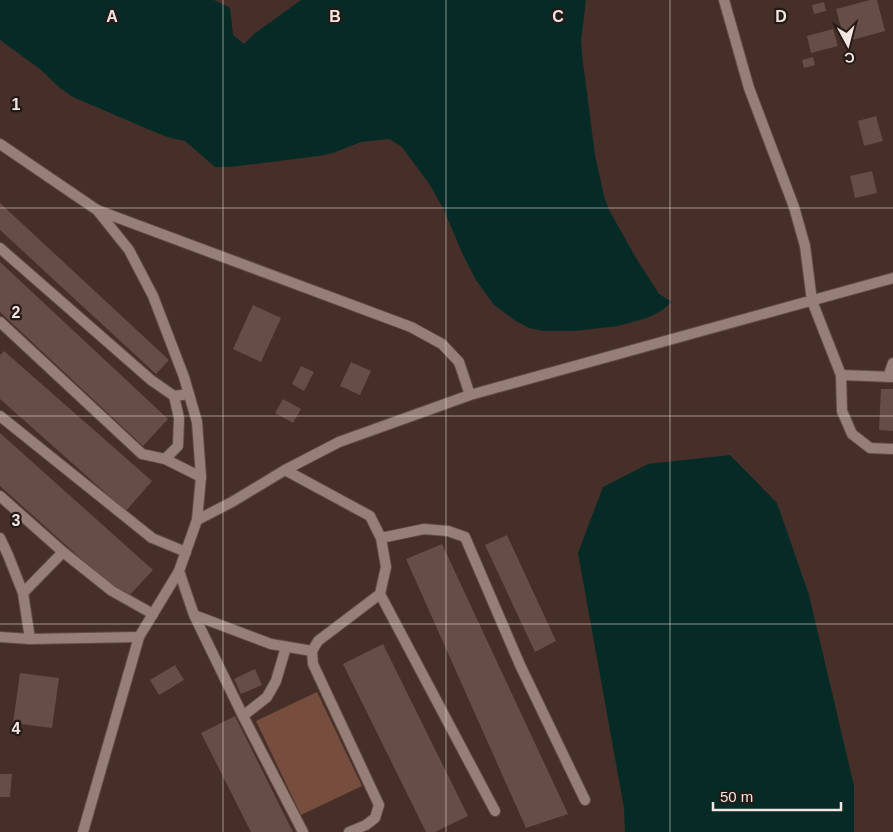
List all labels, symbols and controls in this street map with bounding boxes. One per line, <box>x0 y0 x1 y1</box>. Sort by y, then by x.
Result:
text: A <box>106 8 118 25</box>
text: B <box>329 8 341 25</box>
text: C <box>552 8 564 25</box>
text: D <box>775 8 787 25</box>
north arrow <box>823 20 873 70</box>
text: С <box>844 49 856 66</box>
text: 1 <box>12 96 21 113</box>
text: 2 <box>12 304 21 321</box>
text: 3 <box>12 512 21 529</box>
text: 4 <box>12 720 21 737</box>
scale bar <box>713 780 840 812</box>
text: 50 m <box>720 788 753 805</box>

